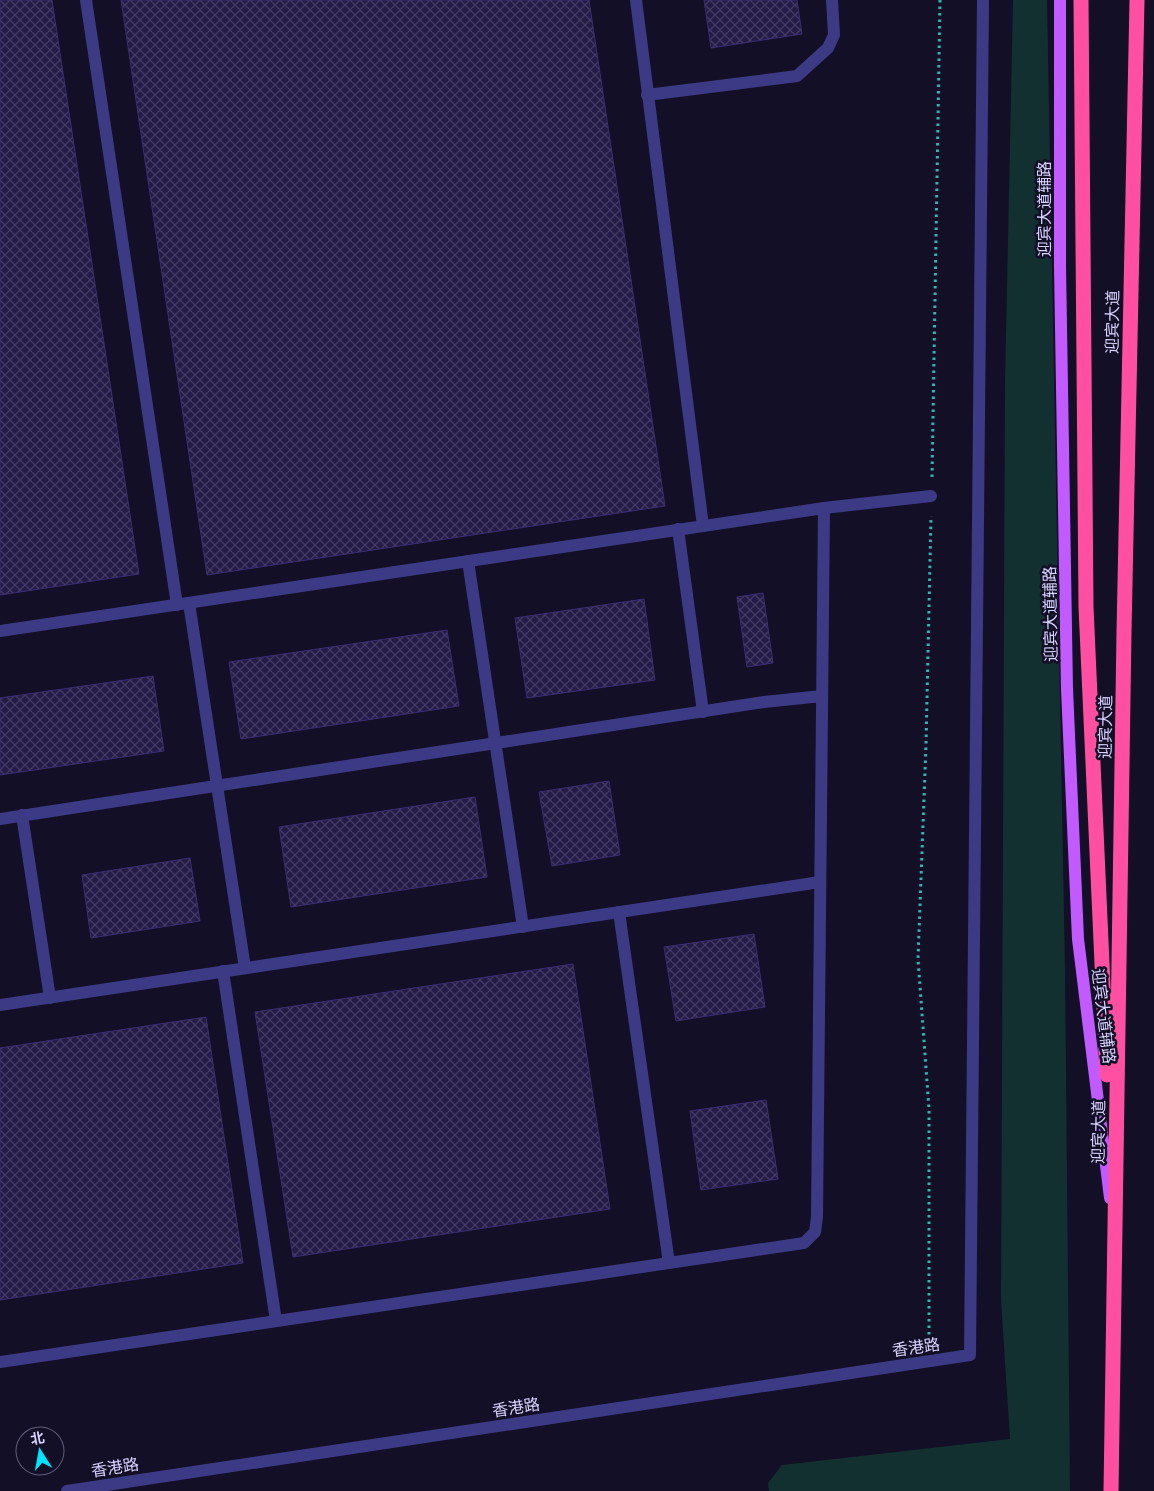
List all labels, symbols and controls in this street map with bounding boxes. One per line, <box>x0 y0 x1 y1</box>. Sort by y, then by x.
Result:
street label: 迎宾大道辅路 <box>1035 161 1054 257</box>
street label: 迎宾大道 <box>1102 290 1123 354</box>
street label: 迎宾大道辅路 <box>1040 566 1061 662</box>
street label: 迎宾大道 <box>1095 695 1116 759</box>
street label: 迎宾大道辅路 <box>1088 967 1119 1065</box>
street label: 迎宾大道 <box>1088 1100 1109 1164</box>
street label: 香港路 <box>891 1335 941 1360</box>
street label: 香港路 <box>491 1394 541 1421</box>
north arrow <box>15 1426 65 1476</box>
text: 北 <box>29 1429 46 1447</box>
street label: 香港路 <box>90 1454 140 1481</box>

